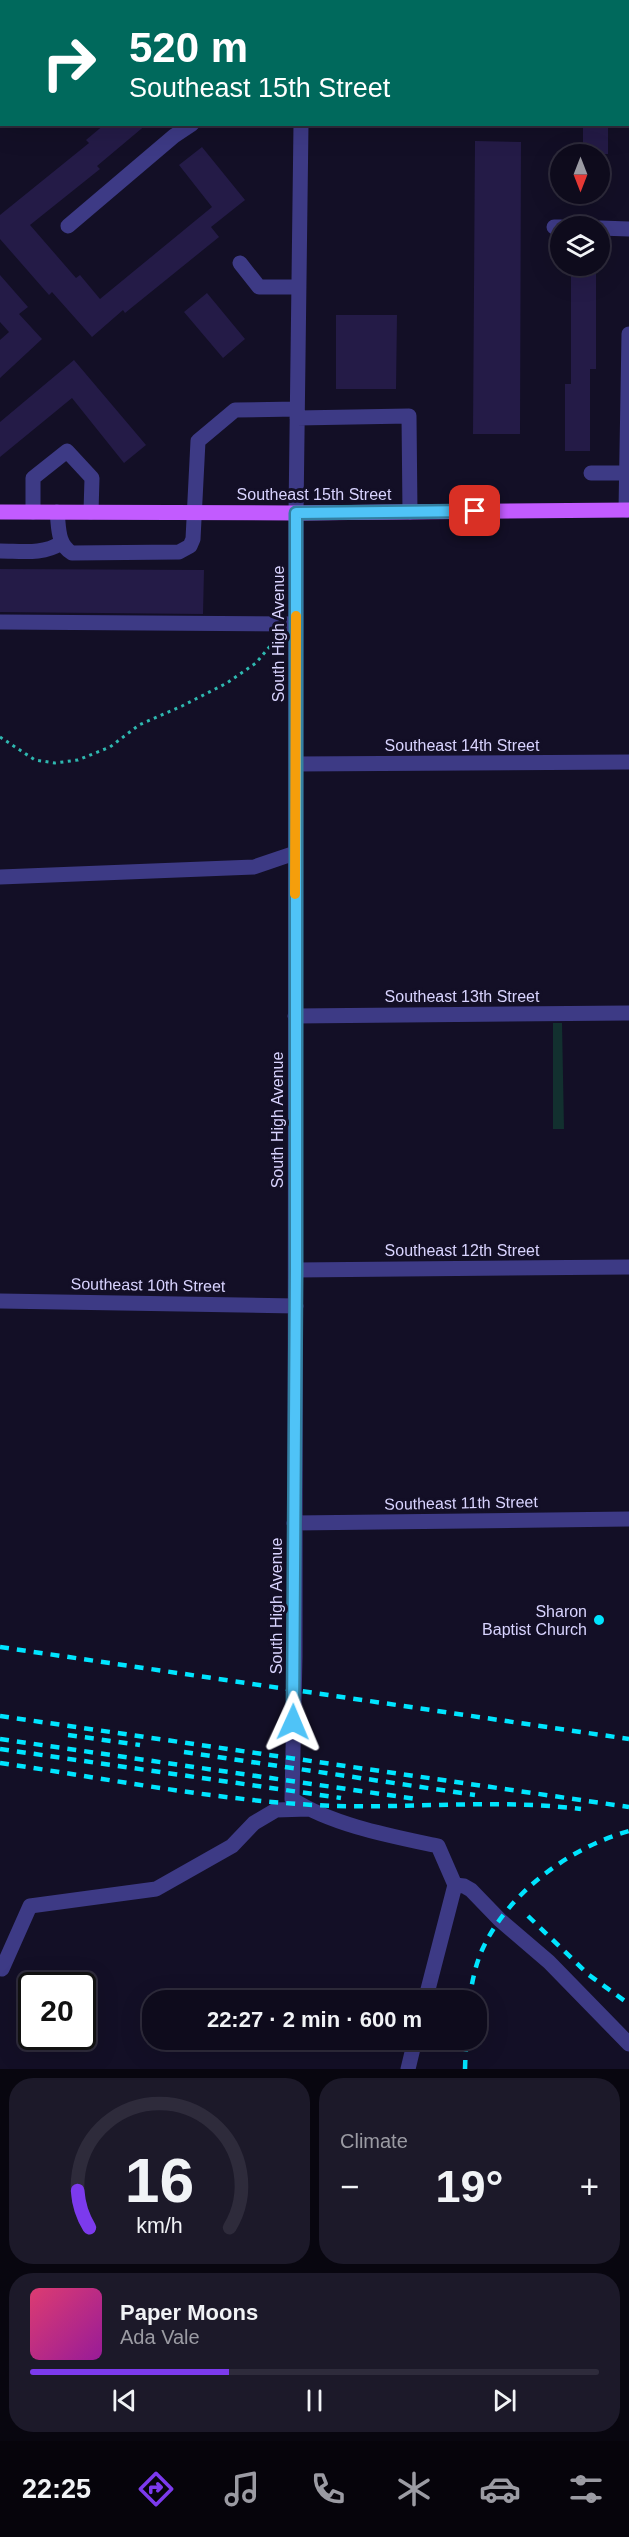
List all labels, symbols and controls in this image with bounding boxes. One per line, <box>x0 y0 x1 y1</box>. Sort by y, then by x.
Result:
icon: right <box>30 24 108 102</box>
text: 520 m <box>129 24 248 71</box>
text: Southeast 15th Street <box>129 73 390 103</box>
north arrow <box>550 144 610 204</box>
map controls <box>550 144 610 276</box>
button: layers <box>550 216 610 276</box>
pin <box>449 485 500 536</box>
street label: Southeast 15th Street <box>237 486 392 503</box>
icon: arrive <box>458 494 491 527</box>
street label: South High Avenue <box>270 566 287 702</box>
street label: Southeast 14th Street <box>385 737 540 754</box>
street label: Southeast 13th Street <box>385 988 540 1005</box>
street label: South High Avenue <box>269 1052 286 1188</box>
street label: Southeast 12th Street <box>385 1242 540 1259</box>
street label: Southeast 10th Street <box>70 1275 226 1295</box>
street label: Southeast 11th Street <box>384 1493 538 1513</box>
street label: South High Avenue <box>268 1538 285 1674</box>
place label: Sharon Baptist Church <box>482 1603 587 1638</box>
marker: Sharon Baptist Church <box>592 1613 606 1627</box>
position arrow <box>261 1690 325 1754</box>
speed limit sign: 20 <box>18 1972 96 2050</box>
text: 22:27 · 2 min · 600 m <box>207 2007 422 2032</box>
text: Climate <box>340 2130 408 2152</box>
text: 16 <box>125 2146 194 2215</box>
text: 19° <box>435 2161 504 2212</box>
text: − <box>340 2168 359 2205</box>
text: + <box>580 2168 599 2205</box>
text: km/h <box>136 2214 183 2238</box>
text: Paper Moons <box>120 2300 258 2325</box>
text: Ada Vale <box>120 2326 200 2348</box>
icon: previous <box>108 2384 141 2417</box>
icon: pause <box>298 2384 331 2417</box>
icon: next <box>488 2384 521 2417</box>
icon: directions <box>135 2468 177 2510</box>
icon: music <box>221 2468 263 2510</box>
icon: phone <box>307 2468 349 2510</box>
icon: climate <box>393 2468 435 2510</box>
icon: car <box>479 2468 521 2510</box>
icon: filters <box>565 2468 607 2510</box>
text: 22:25 <box>22 2474 91 2504</box>

